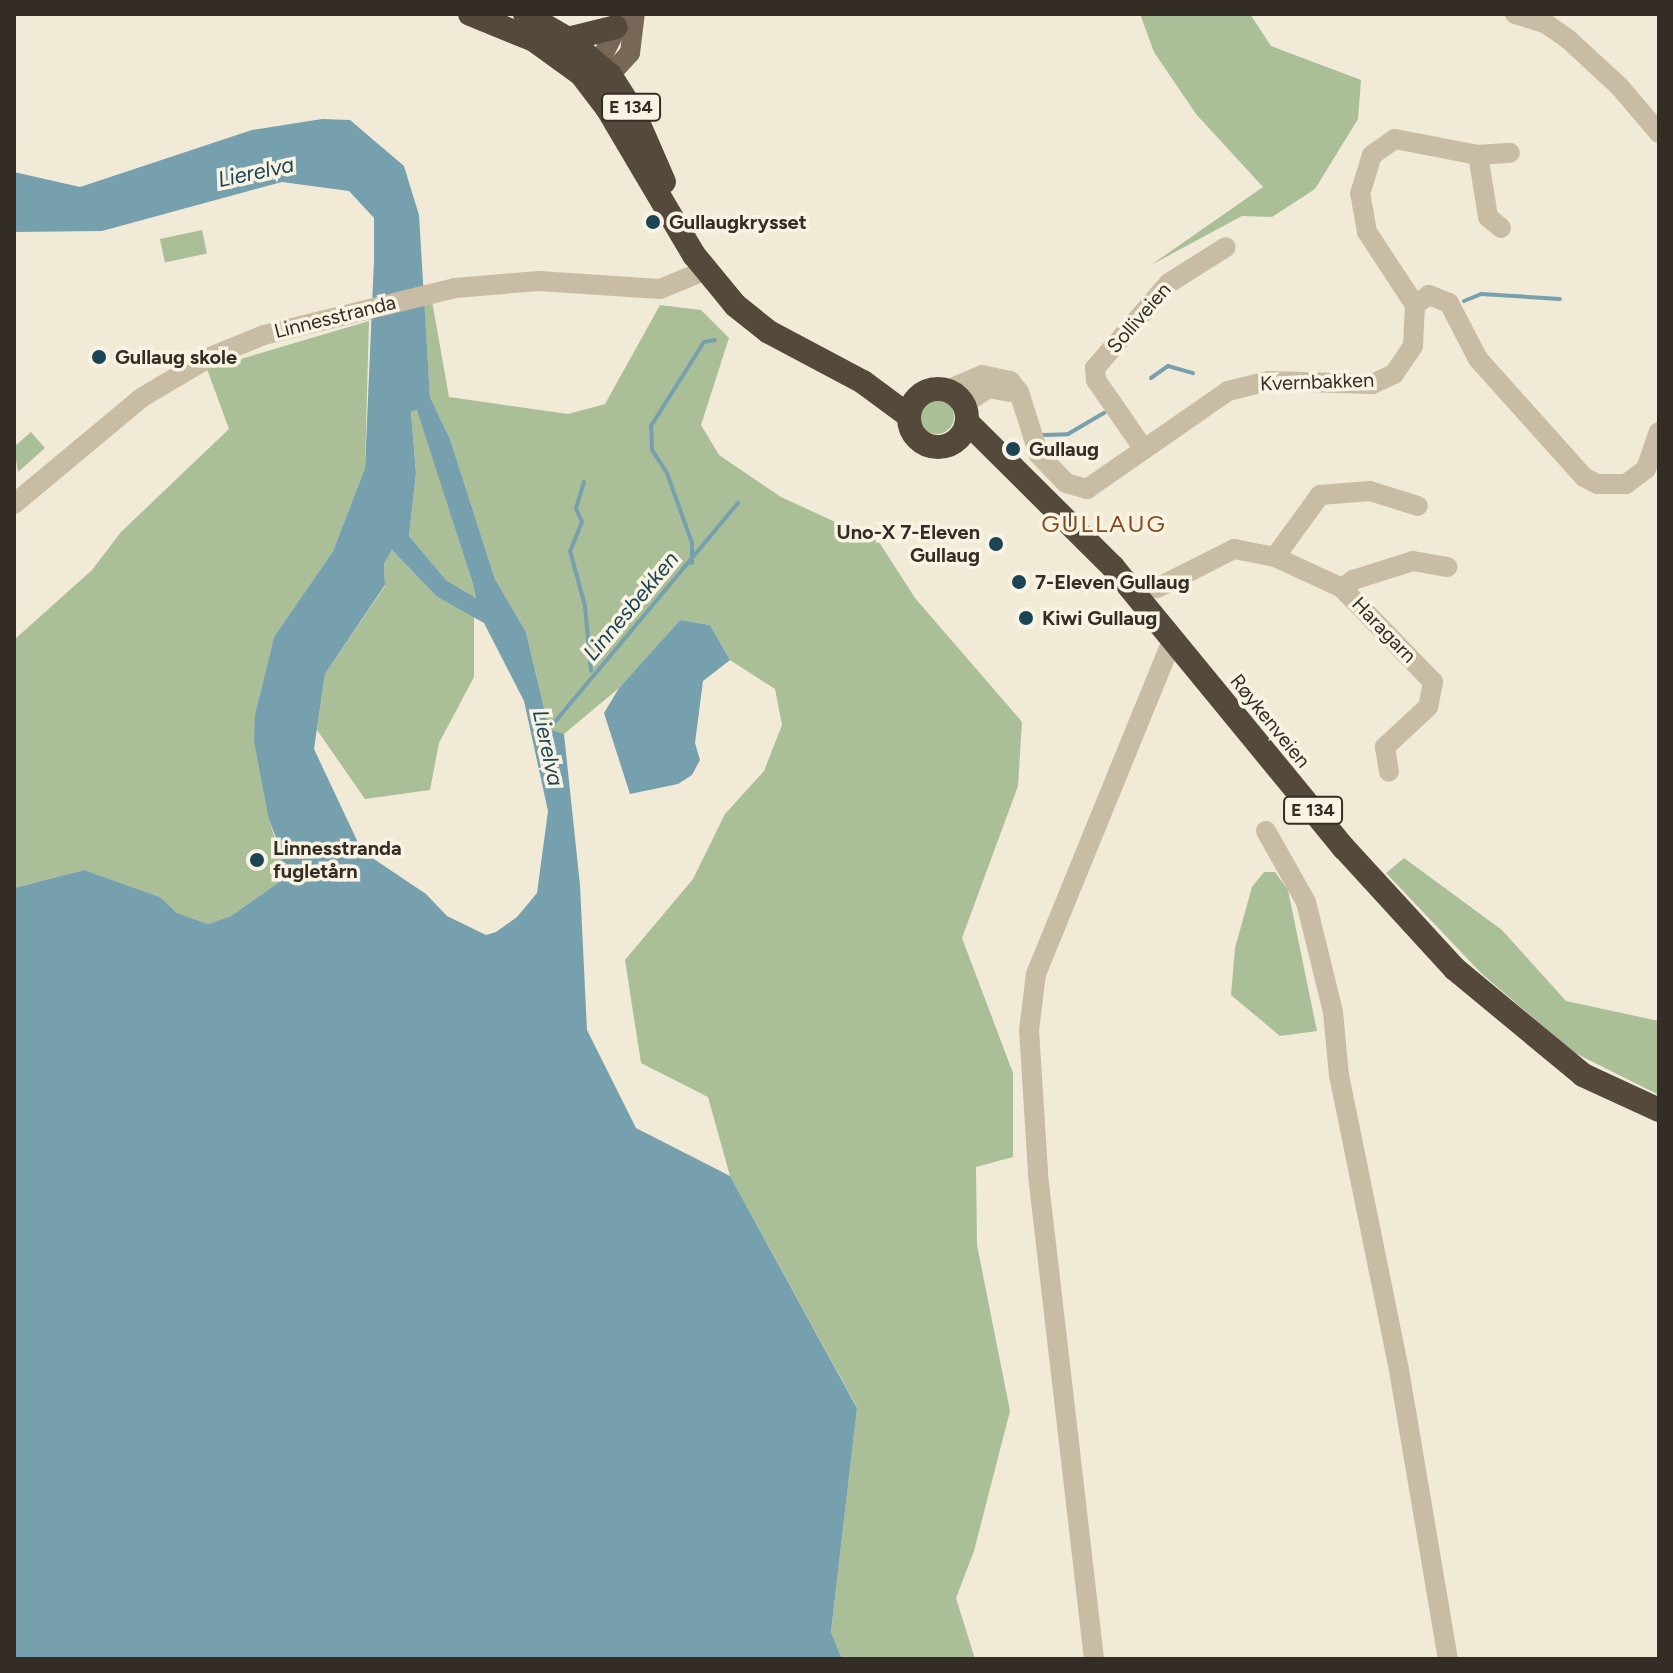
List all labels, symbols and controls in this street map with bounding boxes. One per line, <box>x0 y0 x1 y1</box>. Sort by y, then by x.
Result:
road number: E 134 <box>601 93 661 121</box>
water label: Lierelva <box>216 151 296 193</box>
place label: Gullaugkrysset <box>669 210 807 234</box>
marker: Gullaugkrysset <box>644 213 662 231</box>
street label: Solliveien <box>1102 278 1176 358</box>
street label: Linnesstranda <box>272 290 398 344</box>
place label: Gullaug skole <box>115 345 237 369</box>
marker: Gullaug skole <box>90 348 108 366</box>
street label: Kvernbakken <box>1260 368 1374 396</box>
place label: Gullaug <box>1029 437 1099 461</box>
marker: Gullaug <box>1004 440 1022 458</box>
district label: GULLAUG <box>1041 510 1167 538</box>
place label: Uno-X 7-Eleven Gullaug <box>837 520 980 567</box>
marker: Uno-X 7-Eleven Gullaug <box>987 535 1005 553</box>
water label: Linnesbekken <box>578 546 684 666</box>
place label: 7-Eleven Gullaug <box>1035 570 1190 594</box>
marker: 7-Eleven Gullaug <box>1010 573 1028 591</box>
street label: Haragarn <box>1347 592 1421 668</box>
place label: Kiwi Gullaug <box>1042 606 1157 630</box>
marker: Kiwi Gullaug <box>1017 609 1035 627</box>
street label: Røykenveien <box>1225 669 1315 773</box>
water label: Lierelva <box>527 708 569 788</box>
road number: E 134 <box>1283 796 1343 824</box>
place label: Linnesstranda fugletårn <box>273 836 402 883</box>
marker: Linnesstranda fugletårn <box>248 851 266 869</box>

